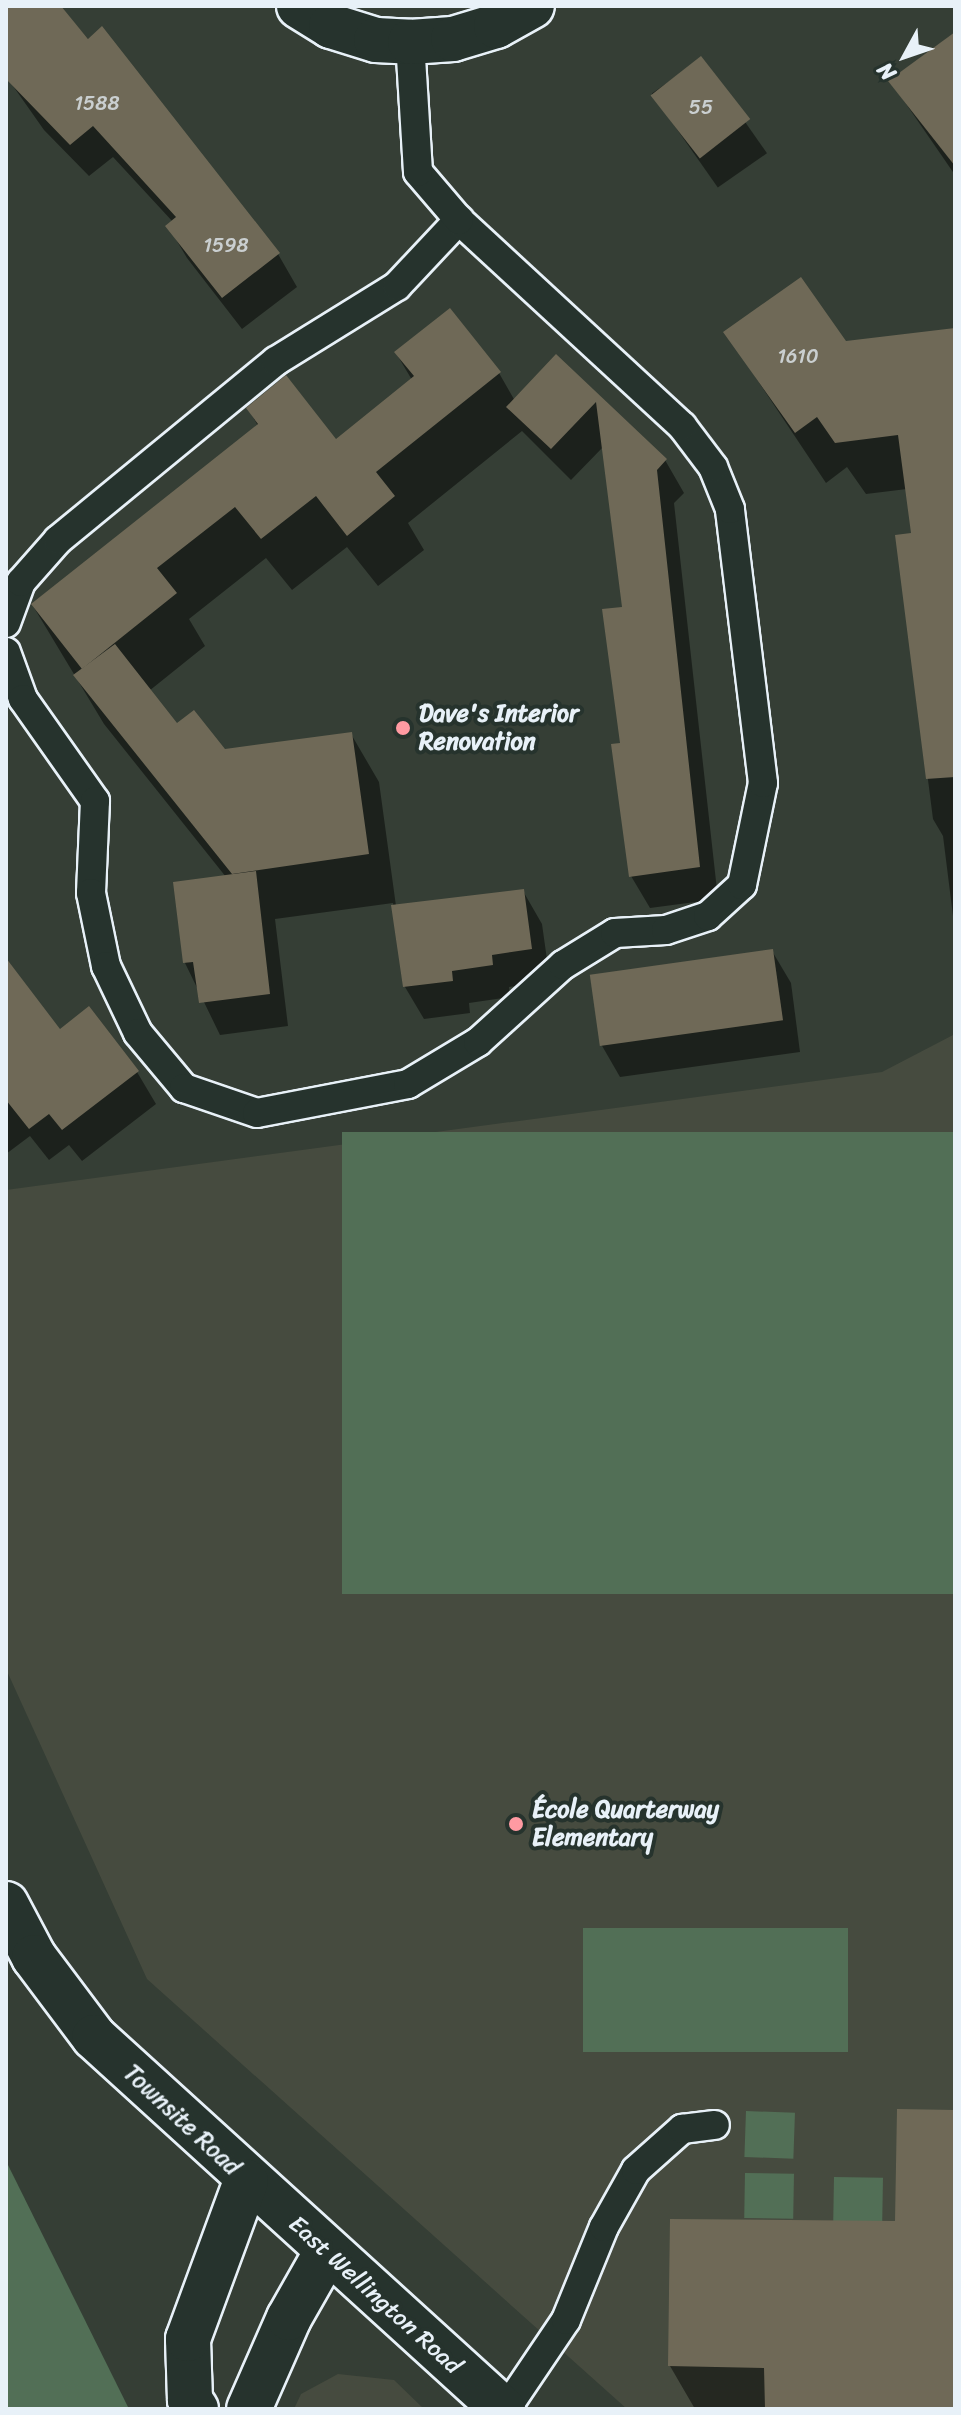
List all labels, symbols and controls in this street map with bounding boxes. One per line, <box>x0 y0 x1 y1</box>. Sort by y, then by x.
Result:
north arrow <box>865 16 945 96</box>
text: N <box>866 53 906 90</box>
house number: 1588 <box>75 91 119 115</box>
house number: 55 <box>689 95 713 119</box>
house number: 1598 <box>203 233 249 257</box>
house number: 1610 <box>777 344 819 368</box>
place label: Dave's Interior Renovation <box>419 700 579 756</box>
marker: Dave's Interior Renovation <box>394 719 412 737</box>
place label: École Quarterway Elementary <box>532 1796 718 1852</box>
marker: École Quarterway Elementary <box>507 1815 525 1833</box>
street label: Townsite Road <box>118 2059 246 2181</box>
street label: East Wellington Road <box>283 2210 467 2380</box>

